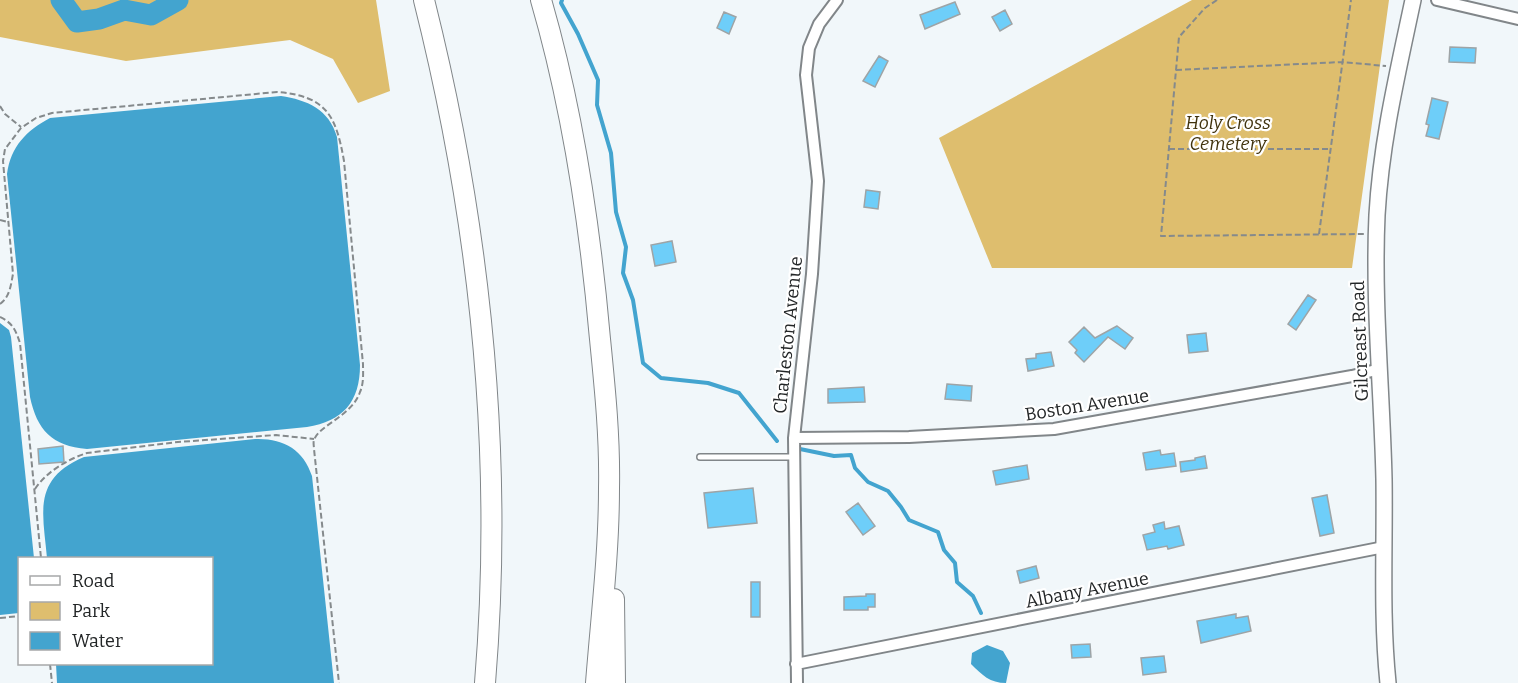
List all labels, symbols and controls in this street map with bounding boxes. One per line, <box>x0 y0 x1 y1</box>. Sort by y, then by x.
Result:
park label: Holy Cross Cemetery <box>1185 112 1271 155</box>
street label: Charleston Avenue <box>769 255 807 415</box>
street label: Gilcreast Road <box>1347 280 1373 402</box>
street label: Boston Avenue <box>1023 384 1151 426</box>
legend <box>18 557 213 665</box>
street label: Albany Avenue <box>1023 567 1151 613</box>
text: Road <box>72 570 115 592</box>
text: Park <box>72 600 111 622</box>
text: Water <box>72 630 123 652</box>

